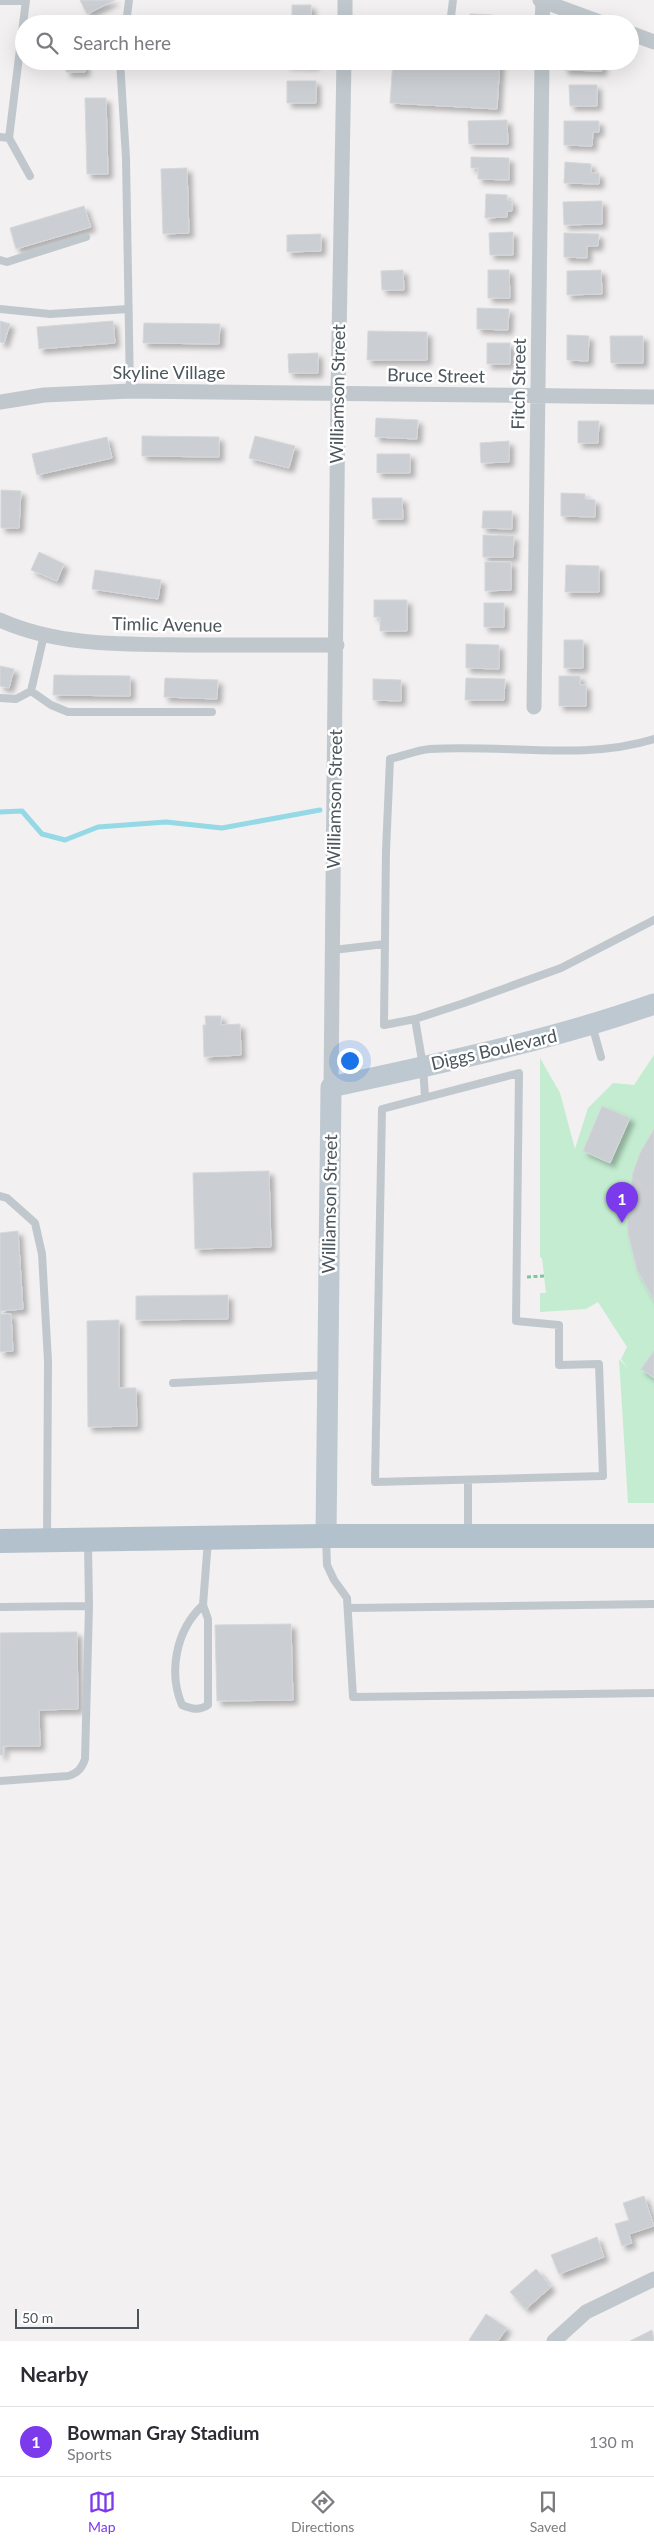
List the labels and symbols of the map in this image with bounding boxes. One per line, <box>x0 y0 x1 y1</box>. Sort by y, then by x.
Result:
street label: Williamson Street <box>325 324 349 464</box>
street label: Fitch Street <box>506 337 530 430</box>
street label: Skyline Village <box>113 361 225 383</box>
street label: Bruce Street <box>387 363 486 387</box>
street label: Timlic Avenue <box>112 612 222 636</box>
street label: Williamson Street <box>322 729 346 869</box>
street label: Diggs Boulevard <box>429 1024 559 1074</box>
your location <box>337 1048 363 1074</box>
street label: Williamson Street <box>317 1134 341 1274</box>
pin: 1 <box>606 1182 638 1223</box>
scale bar <box>15 2306 139 2329</box>

